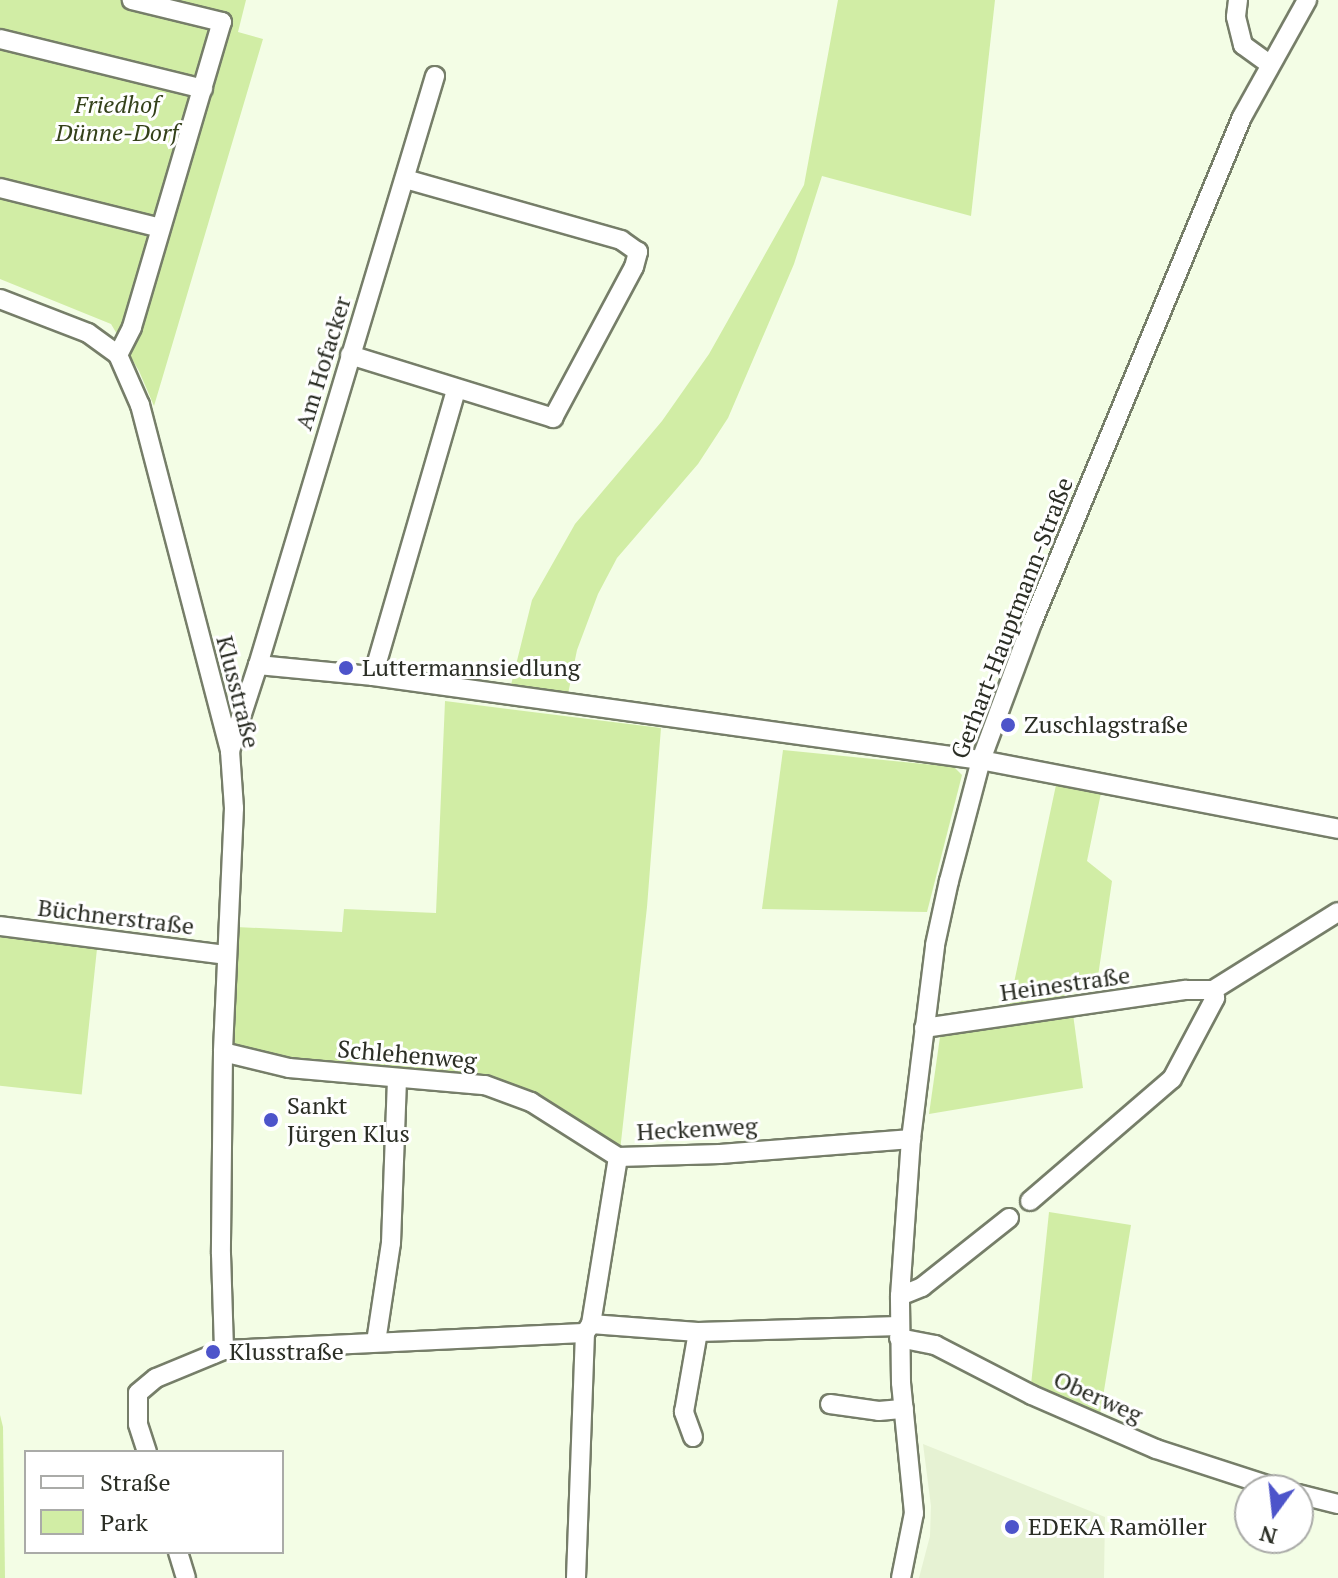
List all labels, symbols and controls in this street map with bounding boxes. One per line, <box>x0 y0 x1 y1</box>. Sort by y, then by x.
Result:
park label: Friedhof Dünne-Dorf <box>56 91 178 147</box>
street label: Am Hofacker <box>289 293 357 433</box>
street label: Gerhart-Hauptmann-Straße <box>945 473 1079 763</box>
street label: Klusstraße <box>210 633 266 751</box>
place label: Luttermannsiedlung <box>362 654 580 682</box>
marker: Luttermannsiedlung <box>337 659 355 677</box>
place label: Zuschlagstraße <box>1024 711 1188 739</box>
marker: Zuschlagstraße <box>999 716 1017 734</box>
street label: Büchnerstraße <box>36 893 196 941</box>
street label: Heinestraße <box>998 961 1132 1007</box>
street label: Schlehenweg <box>336 1035 478 1075</box>
place label: Sankt Jürgen Klus <box>287 1092 410 1148</box>
marker: Sankt Jürgen Klus <box>262 1111 280 1129</box>
street label: Heckenweg <box>636 1111 758 1147</box>
place label: Klusstraße <box>229 1338 344 1366</box>
marker: Klusstraße <box>204 1343 222 1361</box>
street label: Oberweg <box>1049 1365 1147 1429</box>
legend <box>24 1450 284 1554</box>
text: Straße <box>100 1466 171 1498</box>
north arrow <box>1234 1474 1314 1554</box>
text: Park <box>100 1506 148 1538</box>
place label: EDEKA Ramöller <box>1028 1513 1207 1541</box>
marker: EDEKA Ramöller <box>1003 1518 1021 1536</box>
text: N <box>1256 1520 1280 1552</box>

